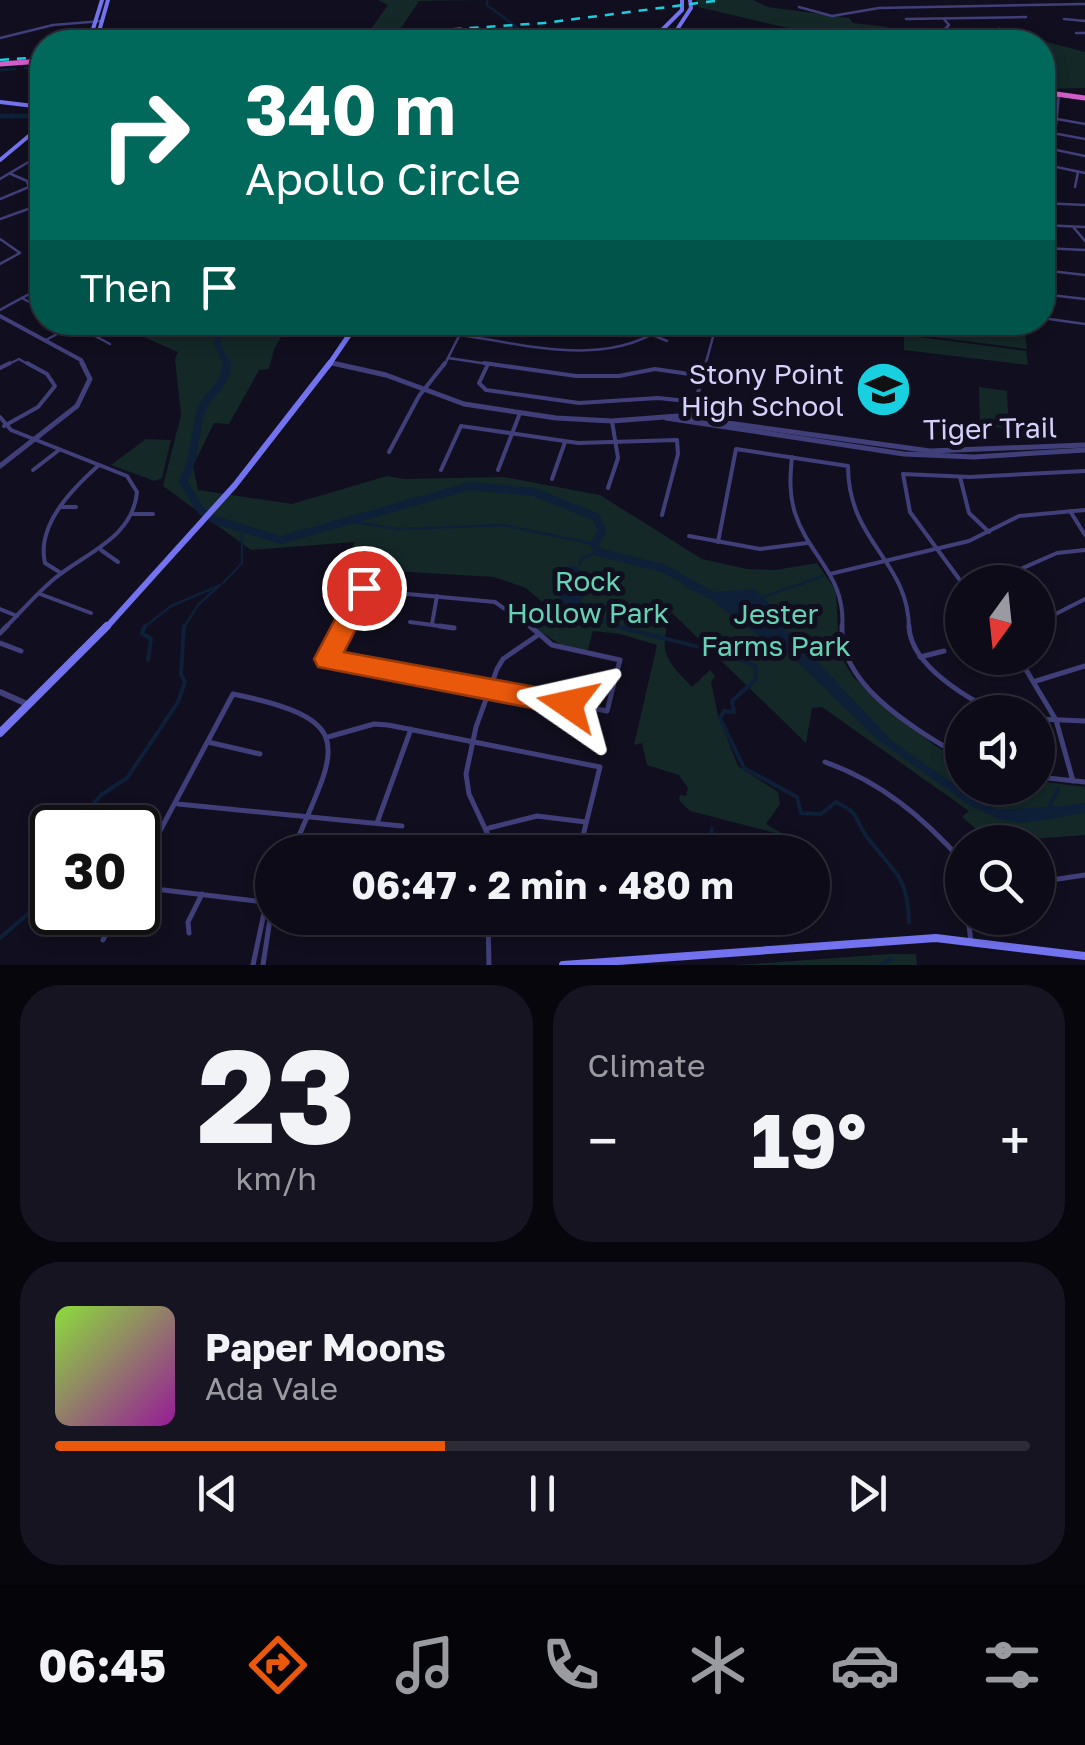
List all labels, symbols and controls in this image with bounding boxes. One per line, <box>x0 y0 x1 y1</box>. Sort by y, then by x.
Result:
text: 340 m <box>245 66 456 150</box>
icon: right <box>80 70 210 200</box>
text: Apollo Circle <box>245 151 521 205</box>
icon: arrive <box>192 260 247 315</box>
text: Then <box>80 265 172 310</box>
place label: Stony Point High School <box>681 357 844 422</box>
school or university icon: Stony Point High School <box>853 359 913 419</box>
street label: Tiger Trail <box>923 410 1057 446</box>
pin <box>322 546 407 631</box>
icon: arrive <box>337 561 392 616</box>
park label: Rock Hollow Park <box>507 564 669 629</box>
north arrow <box>945 565 1055 675</box>
map controls <box>945 565 1055 935</box>
park label: Jester Farms Park <box>701 597 851 662</box>
position arrow <box>516 652 620 756</box>
button: sound <box>945 695 1055 805</box>
speed limit sign: 30 <box>30 805 160 935</box>
button: search <box>945 825 1055 935</box>
text: 06:47 · 2 min · 480 m <box>351 862 734 907</box>
text: 23 <box>197 1016 356 1172</box>
text: Climate <box>588 1046 706 1084</box>
text: 19° <box>751 1094 867 1185</box>
text: − <box>588 1107 618 1173</box>
text: + <box>1000 1107 1030 1173</box>
text: km/h <box>236 1159 317 1197</box>
text: Paper Moons <box>205 1324 446 1369</box>
text: Ada Vale <box>205 1369 338 1407</box>
icon: previous <box>190 1466 245 1521</box>
icon: pause <box>515 1466 570 1521</box>
icon: next <box>840 1466 895 1521</box>
icon: directions <box>243 1630 313 1700</box>
icon: music <box>390 1630 460 1700</box>
icon: phone <box>536 1630 606 1700</box>
icon: climate <box>683 1630 753 1700</box>
icon: car <box>830 1630 900 1700</box>
icon: filters <box>977 1630 1047 1700</box>
text: 06:45 <box>38 1638 166 1692</box>

